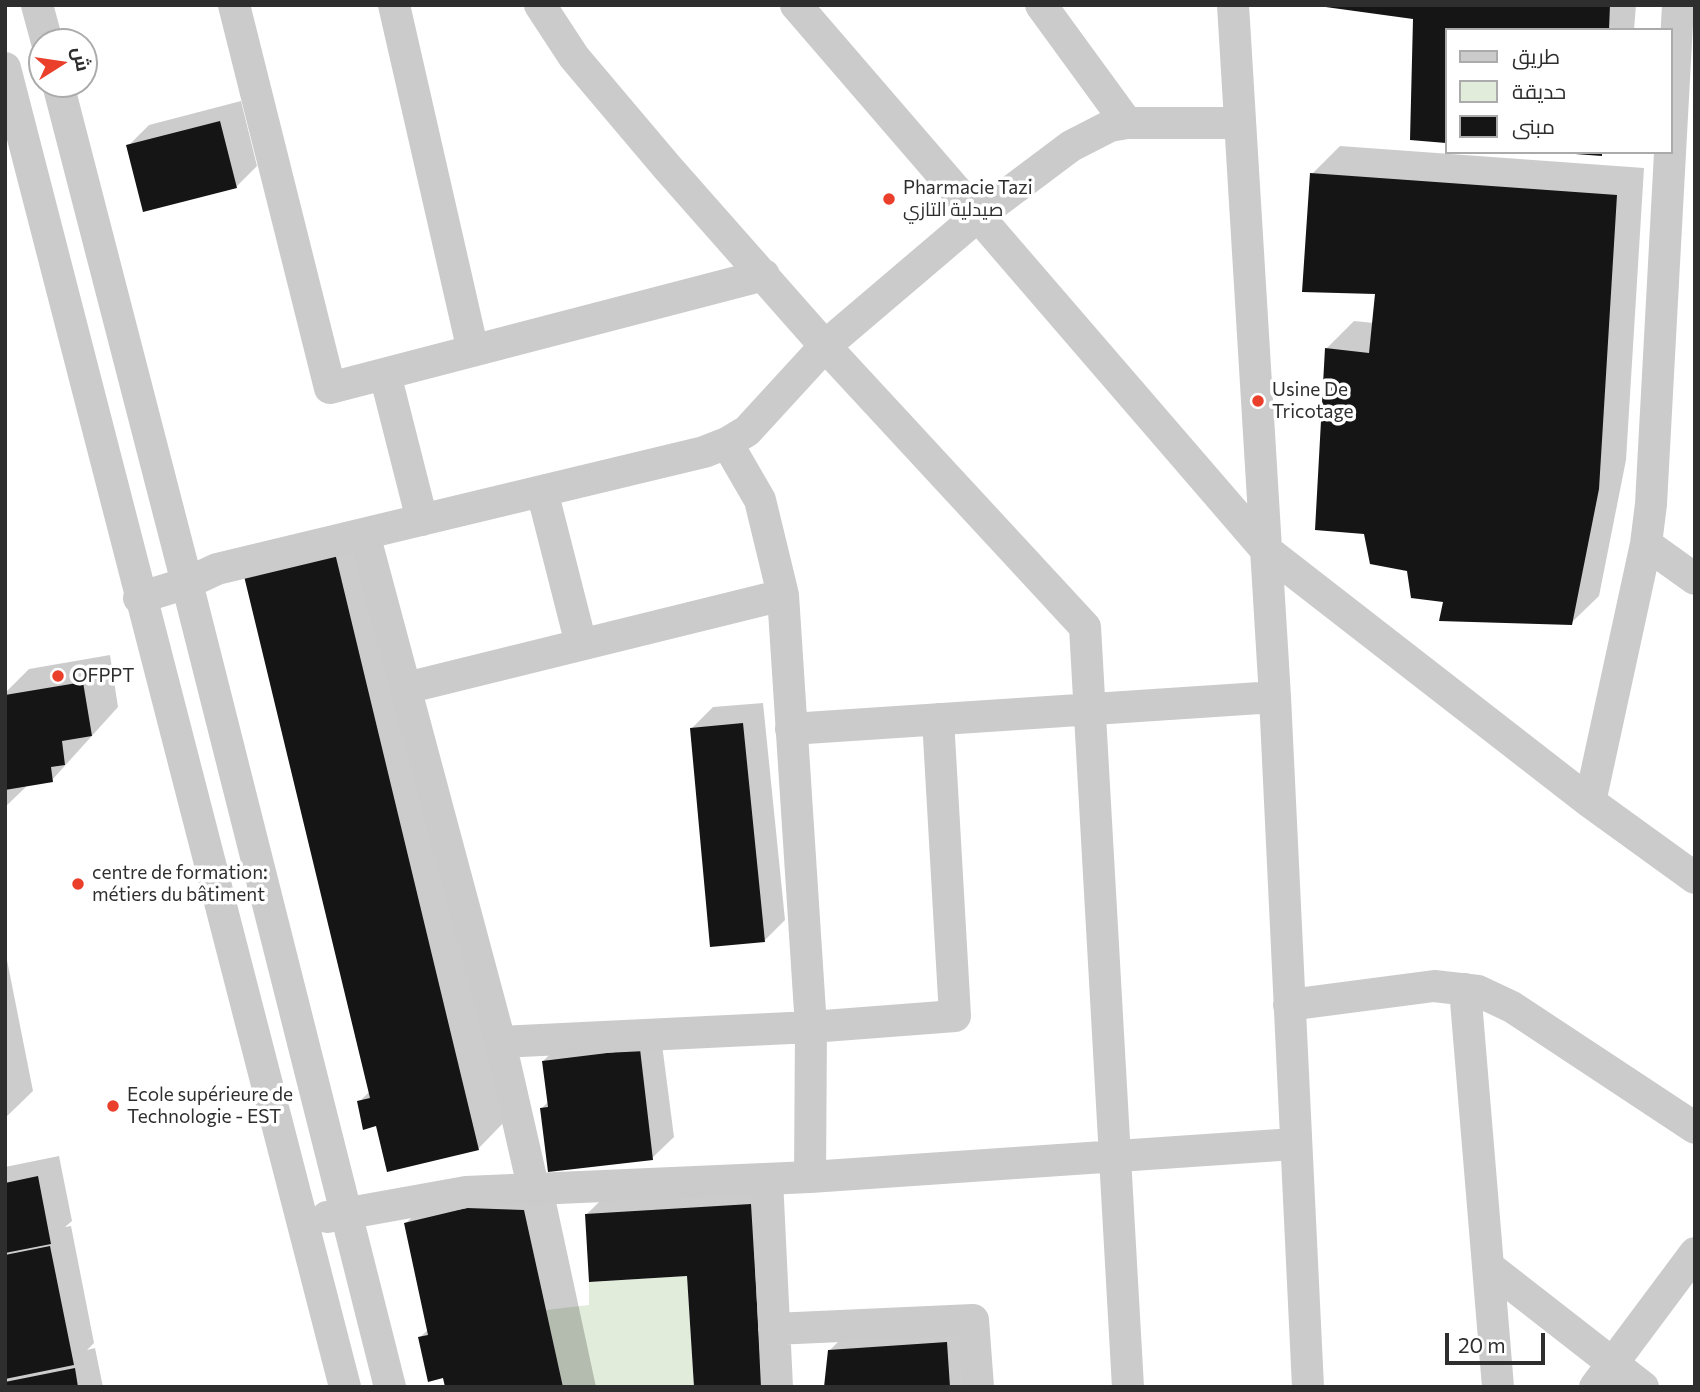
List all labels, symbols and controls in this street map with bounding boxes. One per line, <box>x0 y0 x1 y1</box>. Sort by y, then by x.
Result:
north arrow <box>28 28 98 98</box>
legend <box>1444 28 1672 154</box>
text: طريق <box>1512 43 1560 68</box>
text: ش <box>68 45 96 73</box>
text: حديقة <box>1512 78 1566 103</box>
text: مبنى <box>1512 113 1555 138</box>
place label: Pharmacie Tazi صيدلية التازي <box>903 177 1033 221</box>
marker: Pharmacie Tazi صيدلية التازي <box>881 191 897 207</box>
place label: Usine De Tricotage <box>1272 379 1354 423</box>
marker: Usine De Tricotage <box>1250 393 1266 409</box>
place label: OFPPT <box>72 665 134 687</box>
marker: OFPPT <box>50 668 66 684</box>
place label: centre de formation: métiers du bâtiment <box>92 862 268 906</box>
marker: centre de formation: métiers du bâtiment <box>70 876 86 892</box>
place label: Ecole supérieure de Technologie - EST <box>127 1084 293 1128</box>
marker: Ecole supérieure de Technologie - EST <box>105 1098 121 1114</box>
scale bar <box>1448 1318 1548 1362</box>
text: 20 m <box>1458 1332 1506 1357</box>

